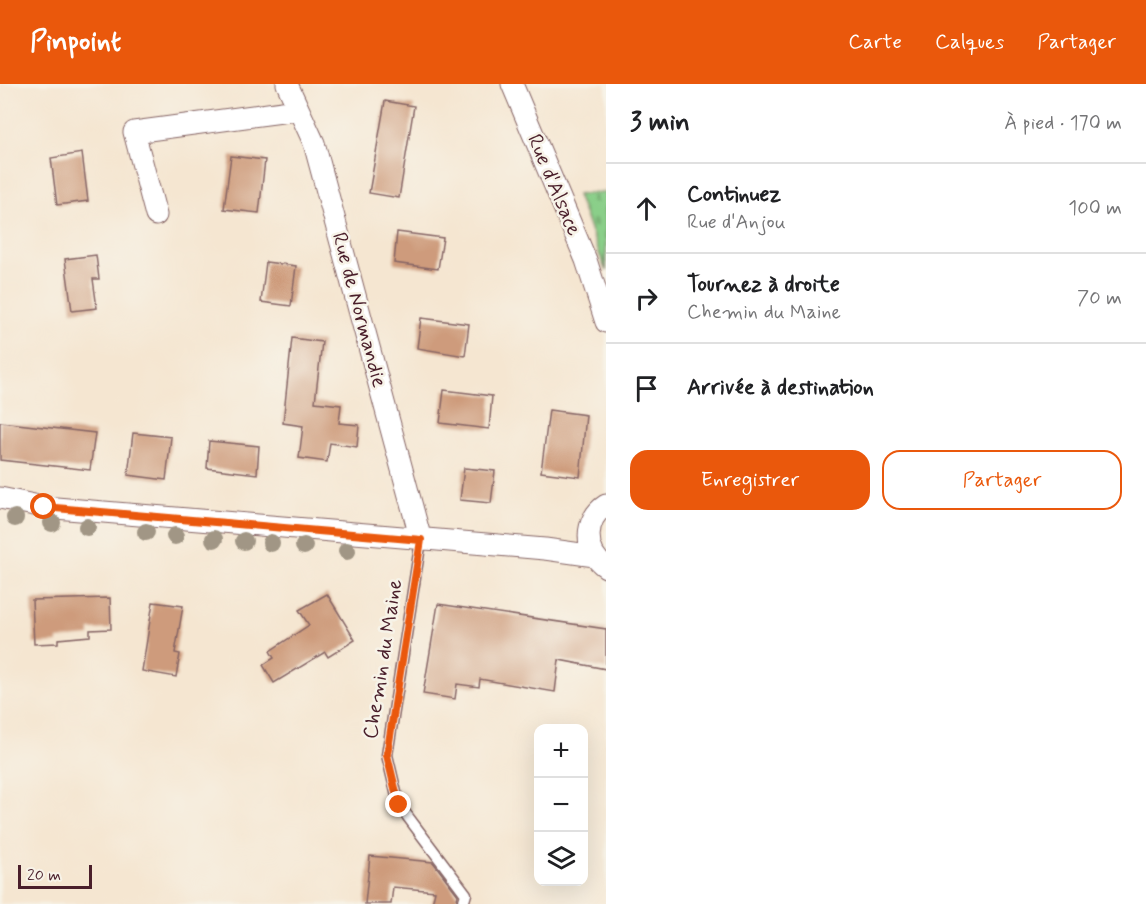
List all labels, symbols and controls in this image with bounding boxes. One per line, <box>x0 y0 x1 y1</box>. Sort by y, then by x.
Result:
text: Pinpoint <box>30 24 121 61</box>
text: Carte <box>848 28 902 56</box>
text: Calques <box>935 28 1004 56</box>
text: Partager <box>1037 28 1116 56</box>
text: 3 min <box>630 106 690 140</box>
text: À pied · 170 m <box>1004 110 1122 137</box>
street label: Rue d'Alsace <box>520 130 588 240</box>
text: Continuez <box>687 181 781 209</box>
icon: ahead <box>630 192 663 225</box>
text: 100 m <box>1068 195 1122 222</box>
text: Rue d'Anjou <box>687 209 786 236</box>
street label: Rue de Normandie <box>325 229 393 391</box>
text: Tournez à droite <box>687 271 840 299</box>
icon: right <box>630 282 663 315</box>
text: 70 m <box>1077 285 1122 312</box>
text: Chemin du Maine <box>687 299 841 326</box>
icon: arrive <box>630 372 663 405</box>
text: Arrivée à destination <box>687 374 874 402</box>
button: Enregistrer <box>630 450 870 510</box>
button: Partager <box>882 450 1122 510</box>
route start <box>30 493 56 519</box>
street label: Chemin du Maine <box>357 577 409 741</box>
map controls <box>534 724 588 886</box>
button: + <box>534 724 588 778</box>
button: − <box>534 778 588 832</box>
route end <box>385 791 411 817</box>
button: layers <box>534 832 588 886</box>
scale bar <box>18 862 92 890</box>
text: 20 m <box>27 865 61 886</box>

